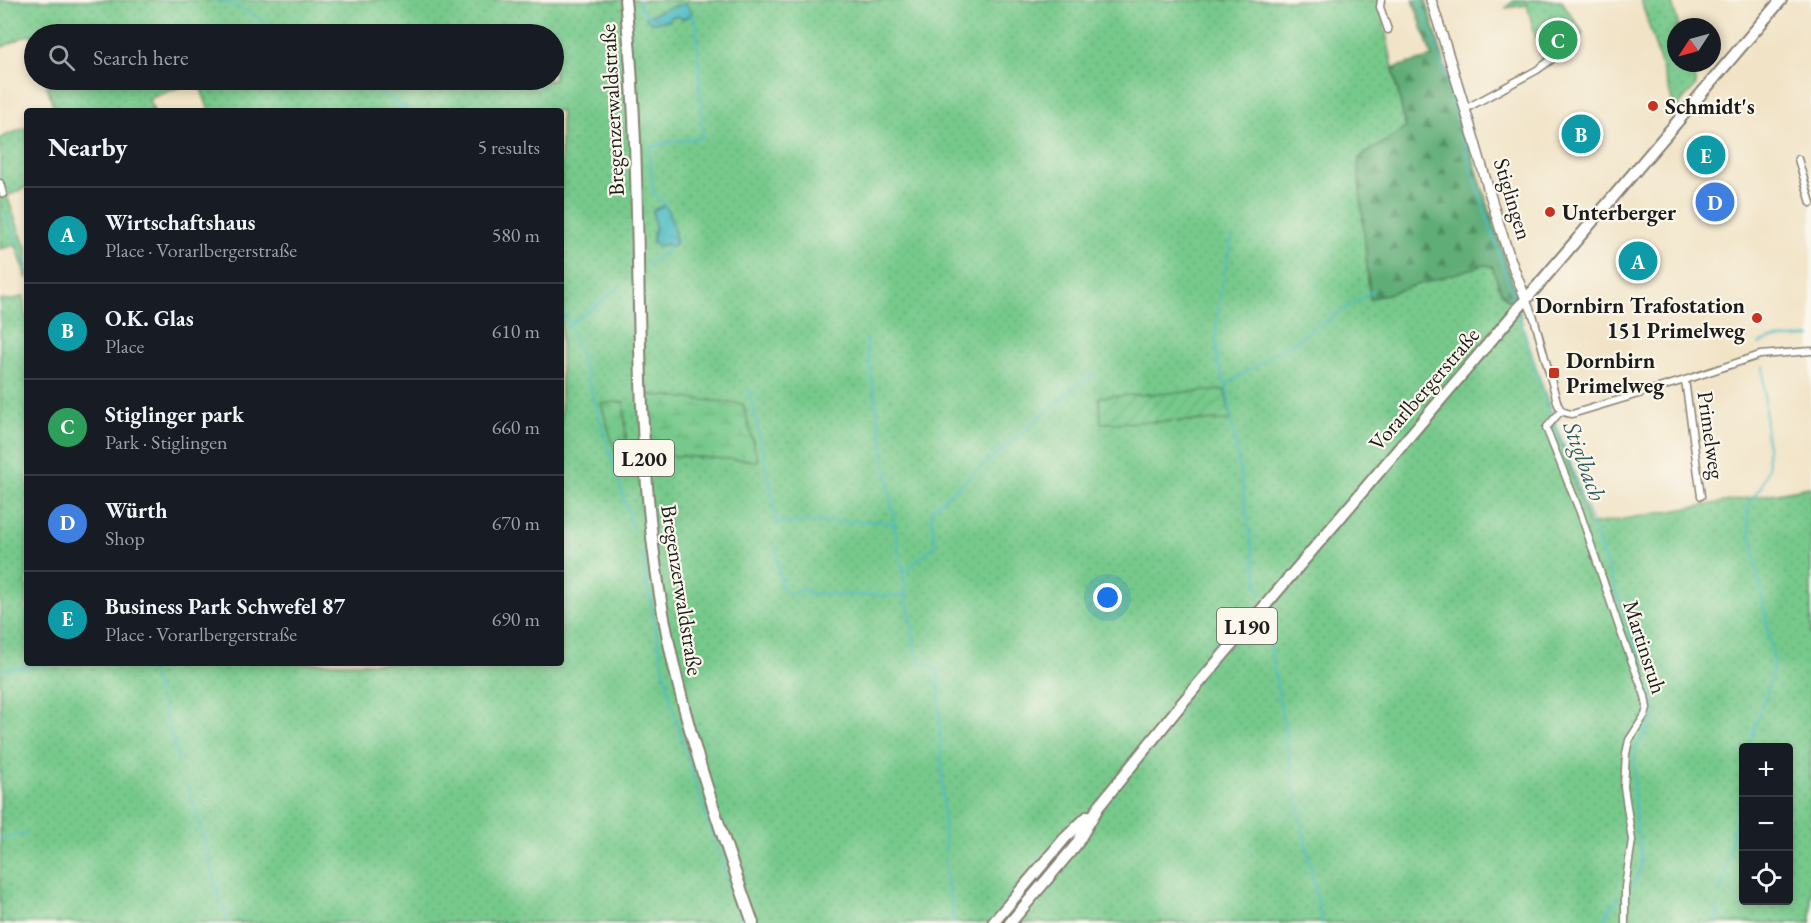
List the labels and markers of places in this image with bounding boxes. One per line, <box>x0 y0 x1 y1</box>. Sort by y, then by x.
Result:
pin: C <box>1538 18 1578 63</box>
place label: Schmidt's <box>1665 92 1755 121</box>
marker: Schmidt's <box>1646 99 1660 113</box>
pin: B <box>1562 112 1600 156</box>
pin: E <box>1686 132 1726 178</box>
pin: D <box>1696 180 1734 224</box>
place label: Unterberger <box>1562 198 1677 227</box>
marker: Unterberger <box>1543 205 1557 219</box>
pin: A <box>1618 238 1658 284</box>
place label: Dornbirn Trafostation 151 Primelweg <box>1535 291 1746 345</box>
marker: Dornbirn Trafostation 151 Primelweg <box>1750 311 1764 325</box>
place label: Dornbirn Primelweg <box>1566 346 1665 400</box>
marker: Dornbirn Primelweg <box>1547 366 1561 380</box>

